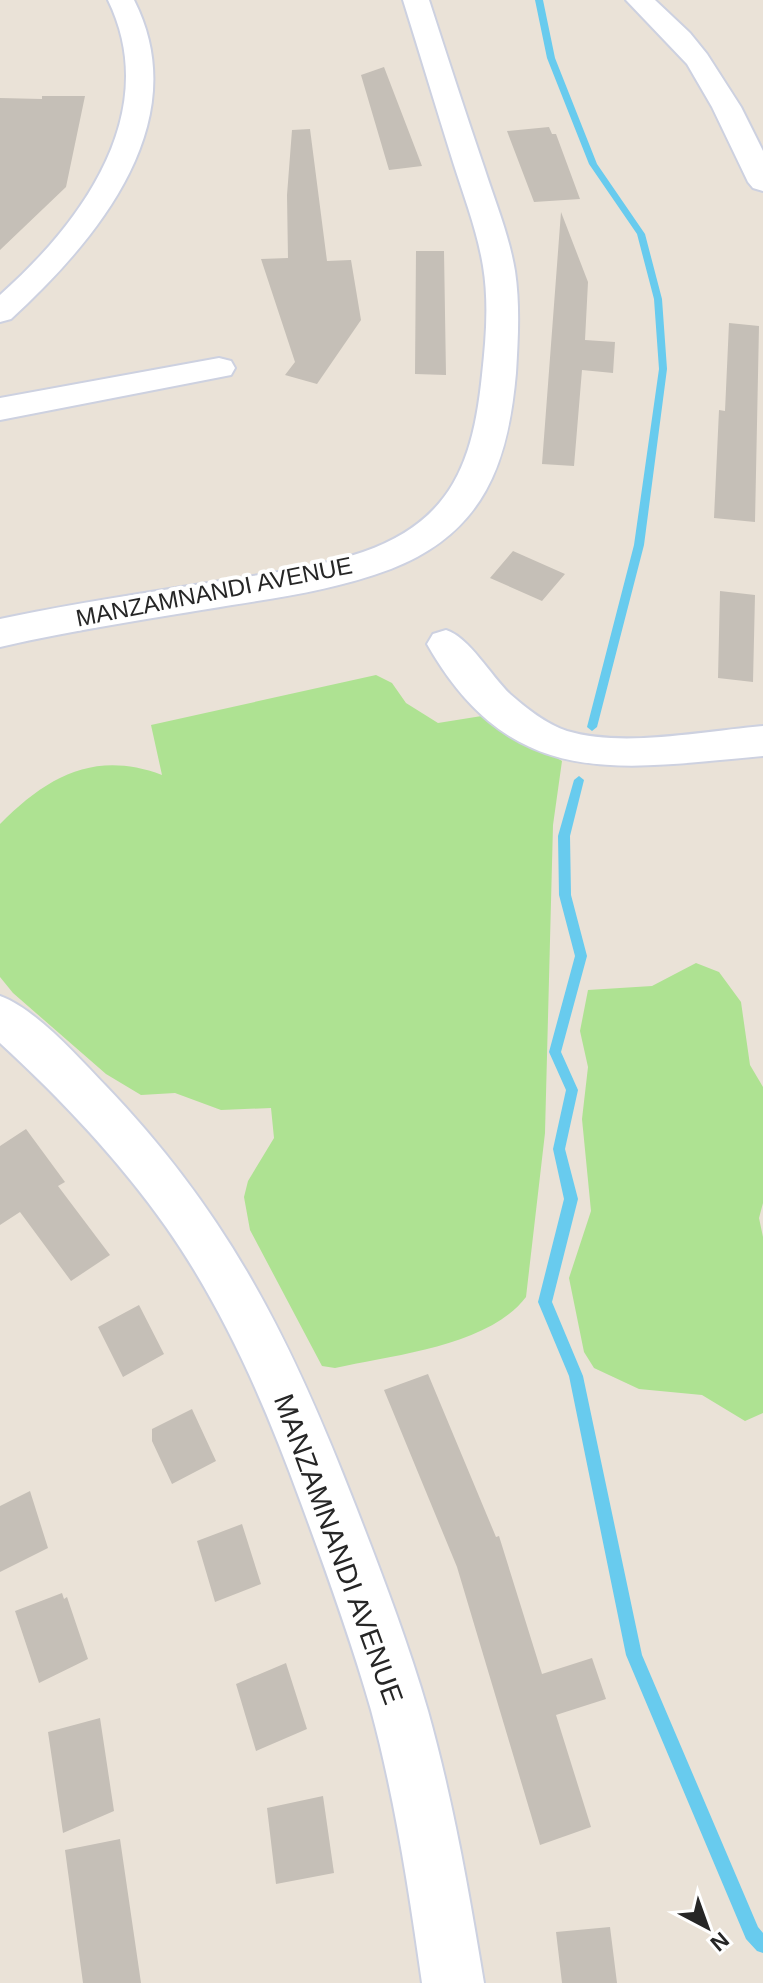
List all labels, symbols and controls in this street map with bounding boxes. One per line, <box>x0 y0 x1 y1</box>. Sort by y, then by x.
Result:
street label: MANZAMNANDI AVENUE <box>73 551 354 632</box>
street label: MANZAMNANDI AVENUE <box>268 1390 409 1708</box>
north arrow <box>667 1887 747 1967</box>
text: N <box>706 1927 734 1956</box>

